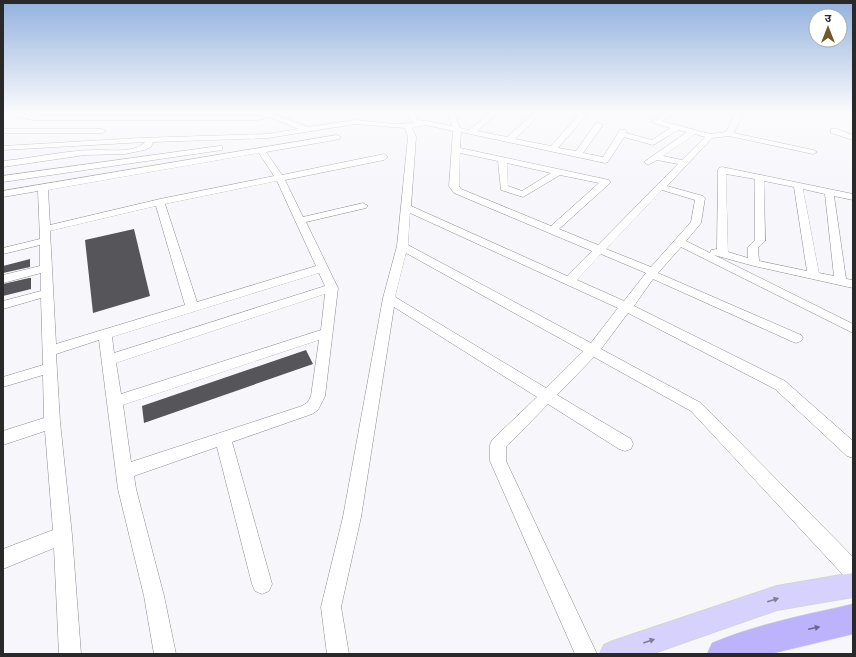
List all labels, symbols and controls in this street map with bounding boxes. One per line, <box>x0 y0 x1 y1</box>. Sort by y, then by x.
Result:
north arrow <box>808 8 848 48</box>
text: उ <box>825 12 832 24</box>
one-way arrow <box>767 596 779 602</box>
one-way arrow <box>808 624 820 630</box>
one-way arrow <box>644 638 656 644</box>

